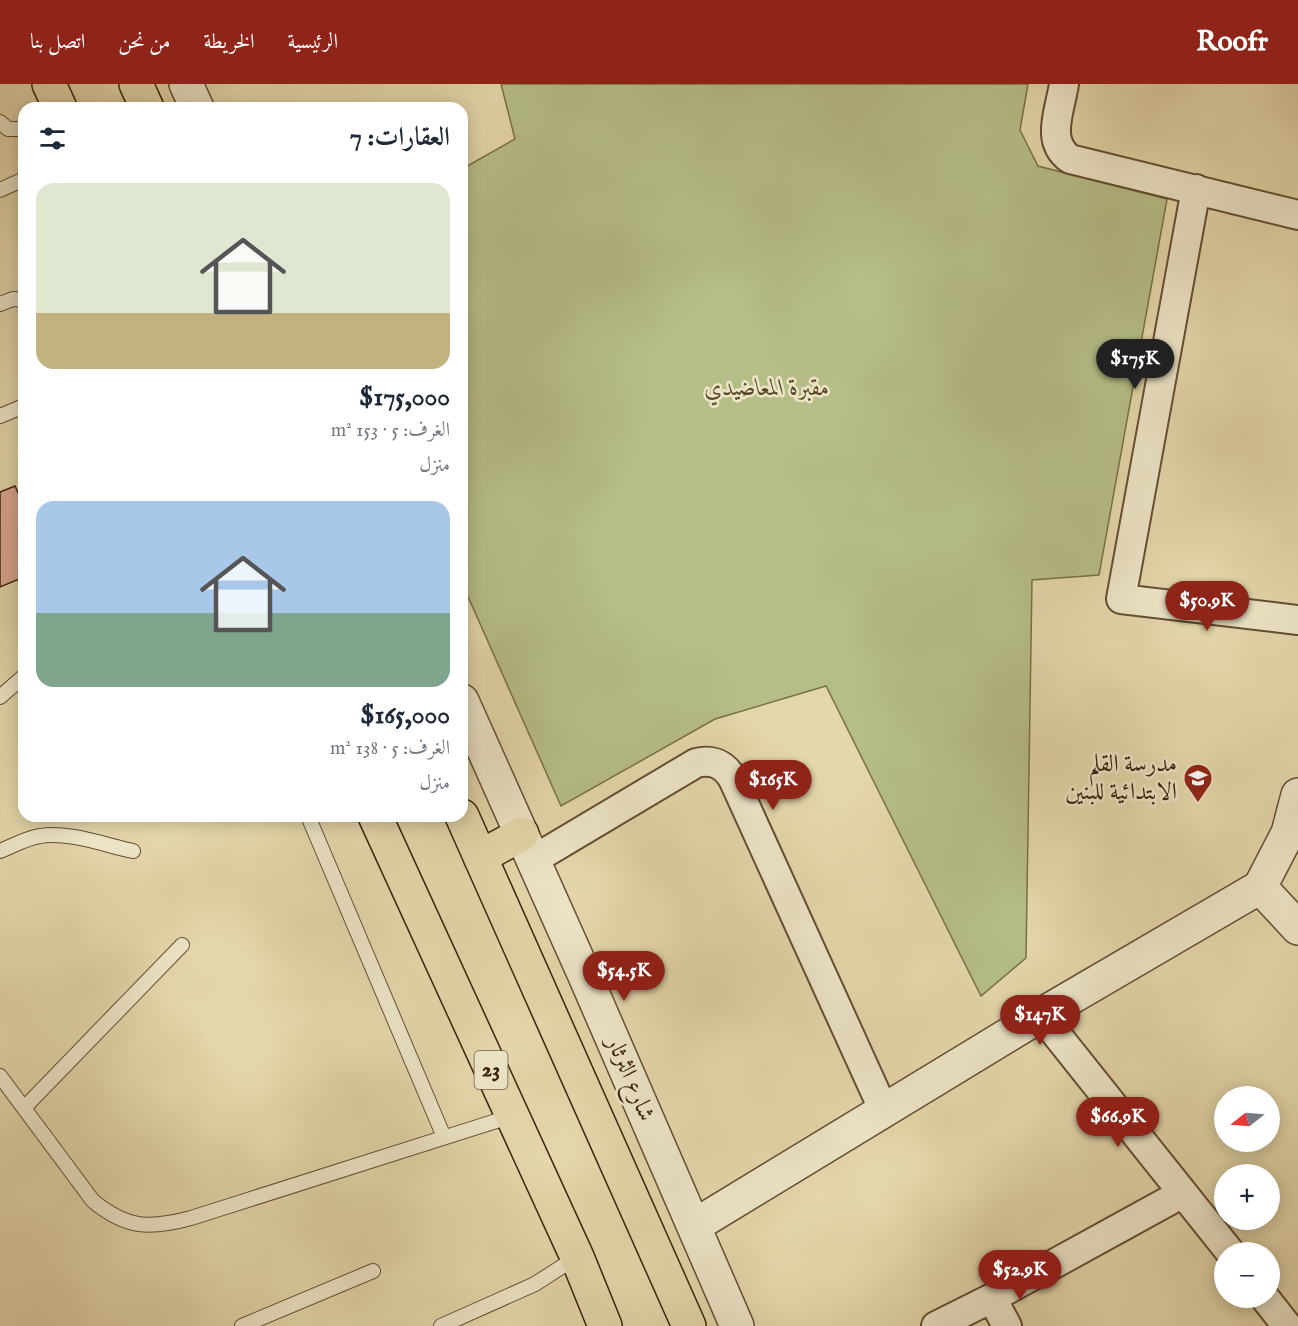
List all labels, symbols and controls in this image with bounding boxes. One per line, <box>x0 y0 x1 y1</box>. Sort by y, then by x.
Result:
text: Roofr <box>1196 25 1268 60</box>
text: اتصل بنا <box>30 29 85 56</box>
text: من نحن <box>118 29 170 56</box>
text: الخريطة <box>203 29 255 56</box>
text: الرئيسية <box>288 29 338 56</box>
text: العقارات: 7 <box>350 121 450 154</box>
icon: filters <box>36 122 69 155</box>
icon: home <box>189 222 297 330</box>
pin: $175K <box>1093 339 1177 390</box>
text: $175K <box>1110 346 1160 371</box>
park label: مقبرة المعاضيدي <box>704 373 830 406</box>
text: $175,000 <box>359 381 450 414</box>
text: الغرف: 5 · 153 m² <box>331 418 450 443</box>
text: منزل <box>419 453 450 478</box>
icon: home <box>189 540 297 648</box>
pin: $50.9K <box>1158 581 1256 632</box>
text: $50.9K <box>1179 588 1235 613</box>
text: $165,000 <box>360 699 450 732</box>
text: الغرف: 5 · 138 m² <box>330 736 450 761</box>
place label: مدرسة القلم الابتدائية للبنين <box>1065 749 1177 808</box>
pin: $165K <box>731 760 815 811</box>
school or university icon: مدرسة القلم الابتدائية للبنين <box>1182 762 1214 804</box>
text: $165K <box>749 767 797 792</box>
text: منزل <box>419 771 450 796</box>
pin: $54.5K <box>575 951 673 1002</box>
text: $54.5K <box>597 958 651 983</box>
pin: $147K <box>998 995 1082 1046</box>
text: $147K <box>1014 1002 1066 1027</box>
street label: شارع الثرثار <box>595 1030 662 1127</box>
road number: 23 <box>474 1051 508 1089</box>
north arrow <box>1214 1086 1280 1152</box>
map controls <box>1214 1086 1280 1308</box>
pin: $66.9K <box>1069 1097 1167 1148</box>
text: $66.9K <box>1090 1104 1146 1129</box>
button: + <box>1214 1164 1280 1230</box>
button: − <box>1214 1242 1280 1308</box>
pin: $52.9K <box>971 1250 1069 1301</box>
text: $52.9K <box>992 1257 1048 1282</box>

